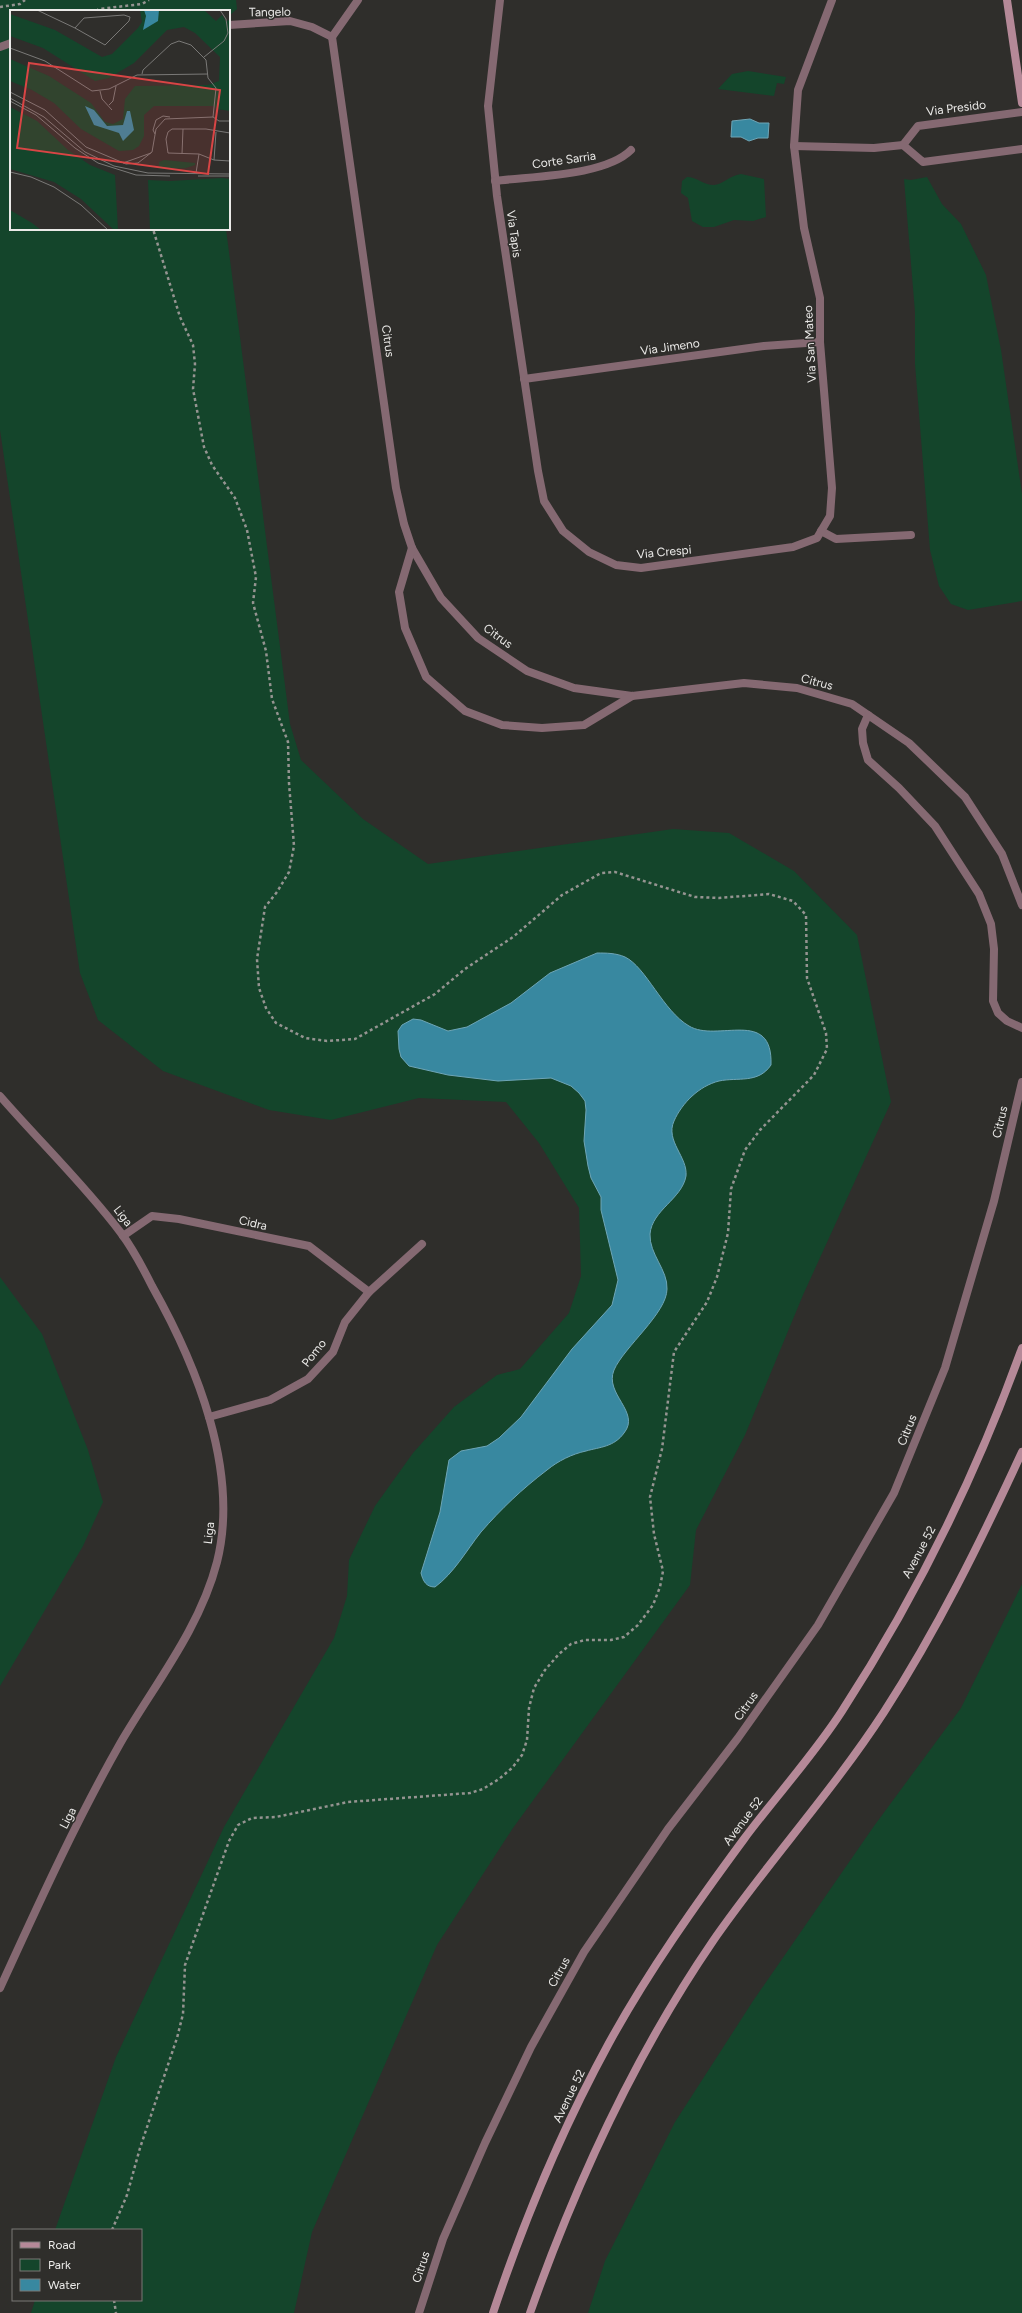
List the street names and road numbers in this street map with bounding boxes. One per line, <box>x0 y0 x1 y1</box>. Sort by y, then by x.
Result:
street label: Tangelo <box>249 5 291 19</box>
street label: Via Presido <box>925 97 987 119</box>
street label: Corte Sarria <box>531 149 597 171</box>
street label: Via Tapis <box>504 209 524 259</box>
street label: Via San Mateo <box>801 305 819 383</box>
street label: Citrus <box>379 324 397 358</box>
street label: Via Jimeno <box>640 336 701 358</box>
street label: Via Crespi <box>636 543 692 561</box>
street label: Citrus <box>481 621 516 651</box>
street label: Citrus <box>800 671 835 693</box>
street label: Citrus <box>990 1104 1011 1139</box>
street label: Liga <box>111 1203 135 1229</box>
street label: Cidra <box>237 1213 269 1233</box>
street label: Pomo <box>299 1336 329 1370</box>
street label: Citrus <box>894 1412 920 1448</box>
street label: Liga <box>201 1521 217 1545</box>
street label: Avenue 52 <box>899 1523 939 1581</box>
street label: Citrus <box>731 1688 761 1723</box>
street label: Avenue 52 <box>720 1794 766 1848</box>
street label: Liga <box>57 1805 79 1831</box>
street label: Citrus <box>545 1954 573 1990</box>
street label: Avenue 52 <box>550 2067 588 2125</box>
street label: Citrus <box>409 2249 433 2285</box>

